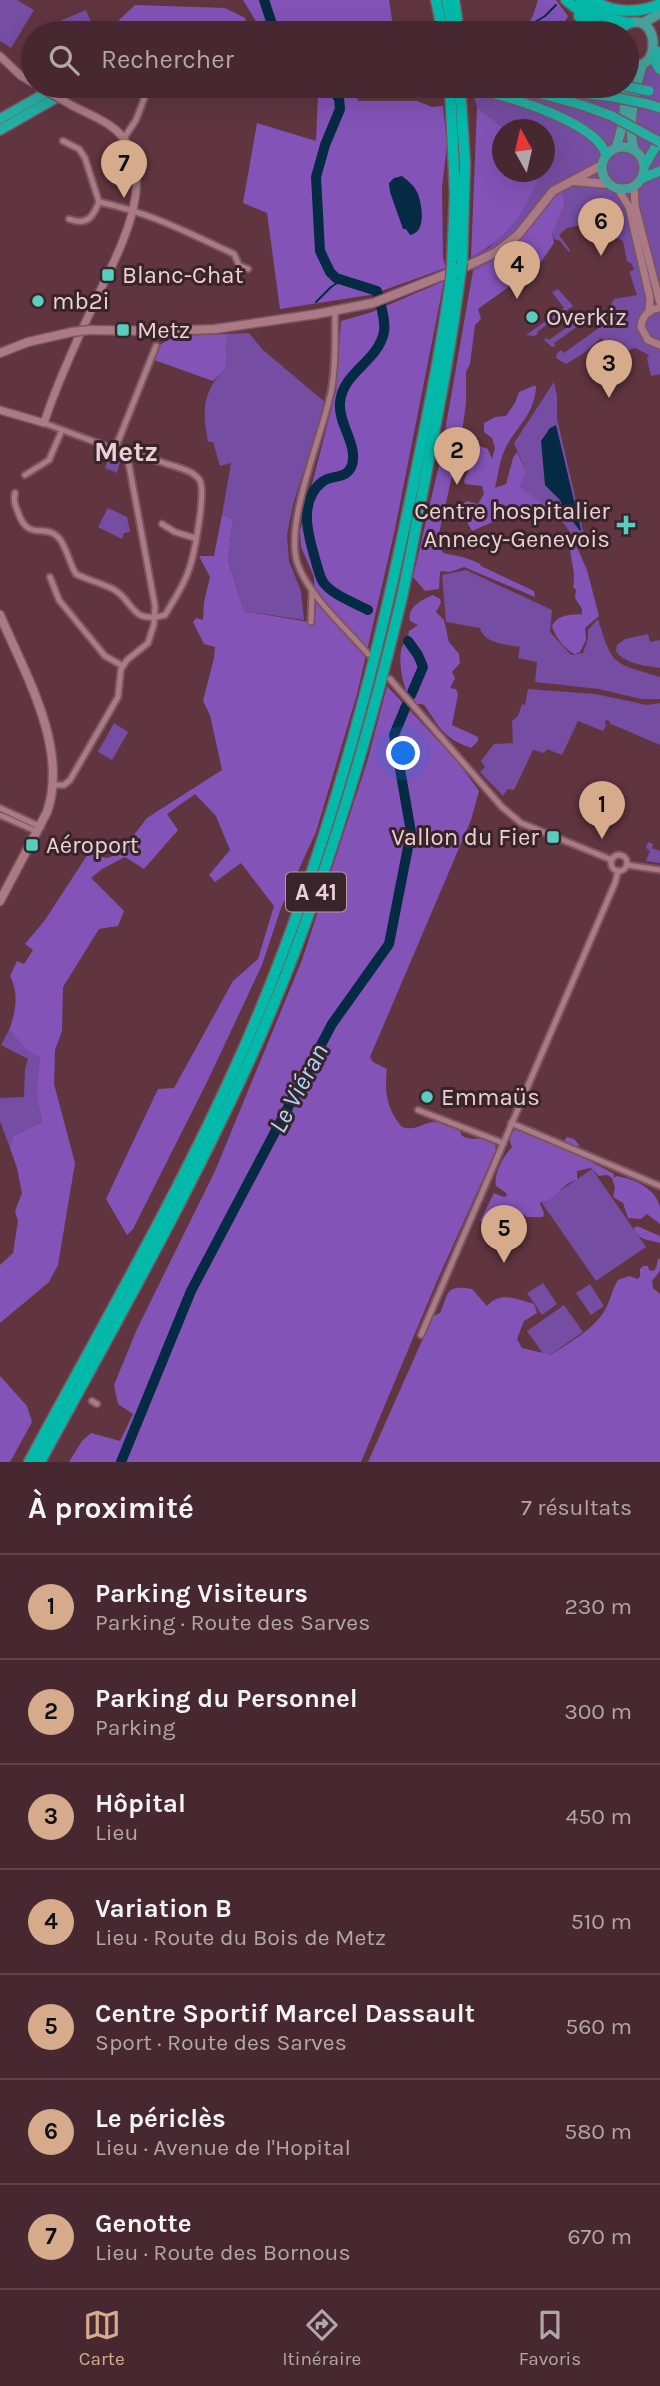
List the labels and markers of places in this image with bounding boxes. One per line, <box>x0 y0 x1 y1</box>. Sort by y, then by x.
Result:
pin: 7 <box>101 140 147 198</box>
pin: 6 <box>578 198 624 256</box>
pin: 4 <box>494 241 540 299</box>
place label: Blanc-Chat <box>122 261 244 289</box>
marker: Blanc-Chat <box>100 267 116 283</box>
place label: mb2i <box>52 287 110 315</box>
marker: mb2i <box>30 293 46 309</box>
place label: Overkiz <box>546 303 627 331</box>
marker: Overkiz <box>524 309 540 325</box>
place label: Metz <box>137 316 190 344</box>
marker: Metz <box>115 322 131 338</box>
pin: 3 <box>586 340 632 398</box>
pin: 2 <box>434 427 480 485</box>
place label: Centre hospitalier Annecy-Genevois <box>414 497 610 553</box>
marker: Centre hospitalier Annecy-Genevois <box>616 515 636 535</box>
pin: 1 <box>579 781 625 839</box>
place label: Vallon du Fier <box>391 823 539 851</box>
marker: Vallon du Fier <box>545 829 561 845</box>
place label: Aéroport <box>46 831 139 859</box>
marker: Aéroport <box>24 837 40 853</box>
place label: Emmaüs <box>441 1083 540 1111</box>
marker: Emmaüs <box>419 1089 435 1105</box>
pin: 5 <box>481 1205 527 1263</box>

